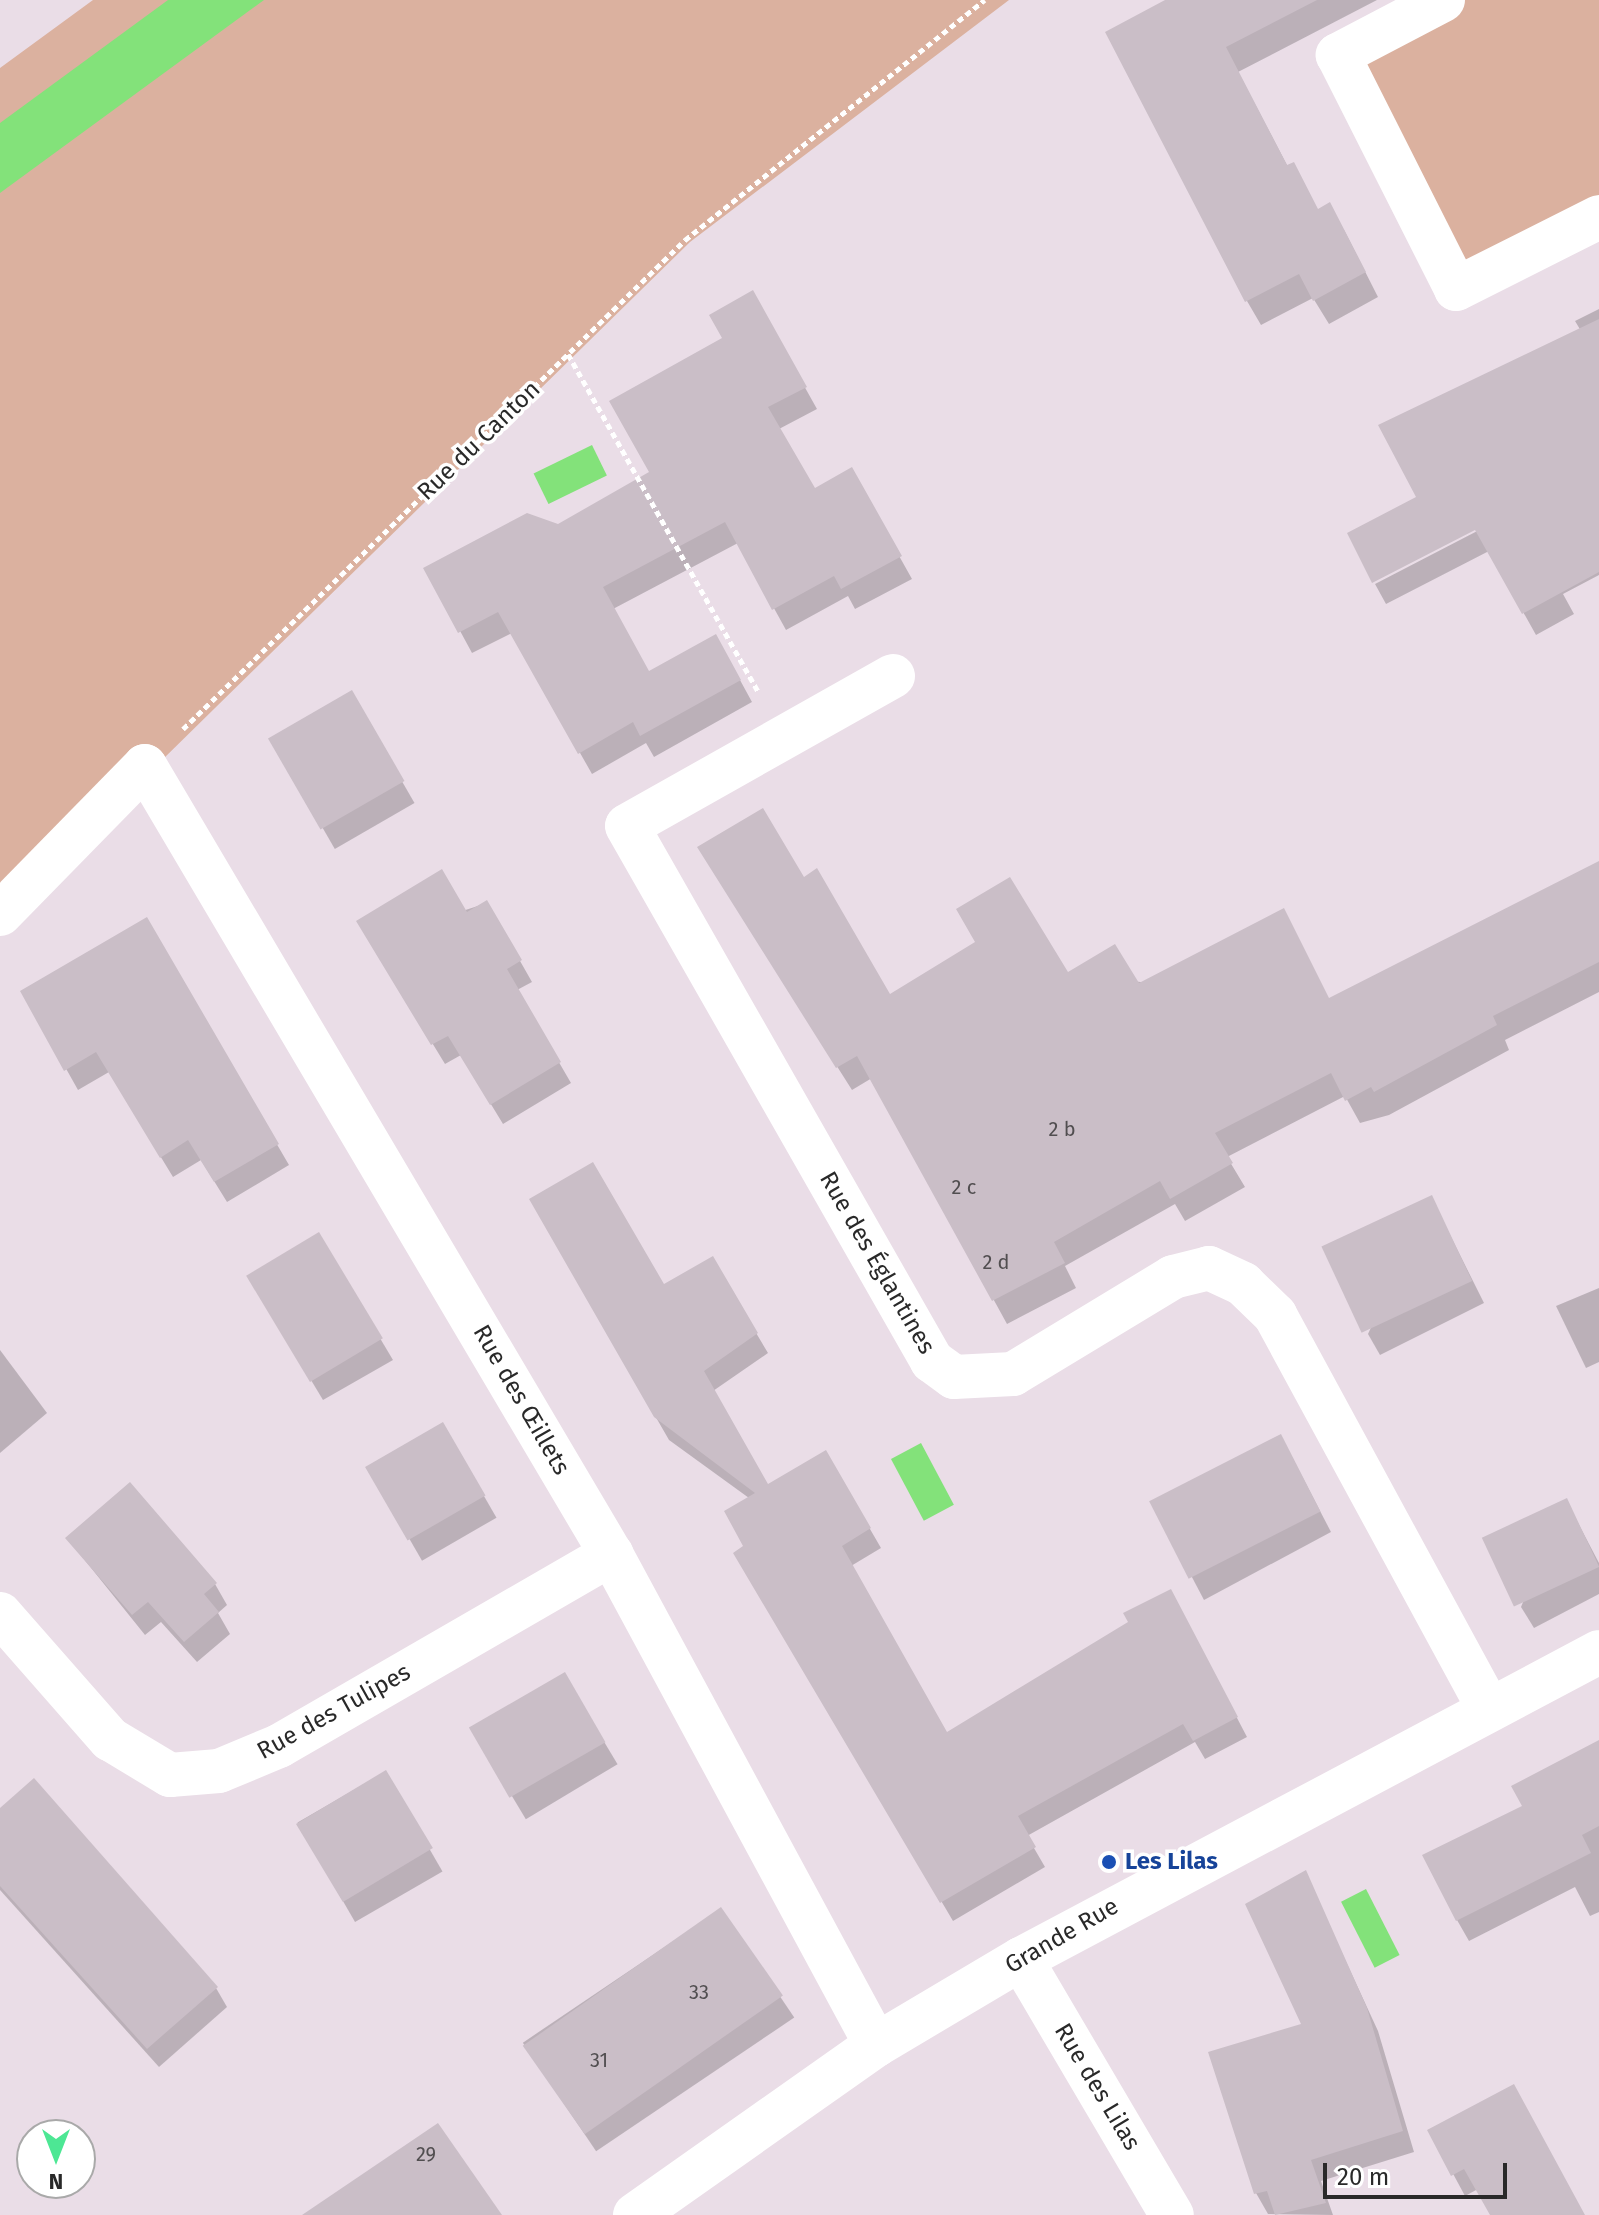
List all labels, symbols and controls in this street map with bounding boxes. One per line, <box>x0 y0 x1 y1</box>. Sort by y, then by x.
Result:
street label: Rue du Canton <box>412 375 546 507</box>
house number: 2 b <box>1048 1117 1076 1141</box>
street label: Rue des Églantines <box>813 1167 941 1359</box>
house number: 2 c <box>952 1175 976 1199</box>
house number: 2 d <box>982 1250 1010 1274</box>
street label: Rue des Œillets <box>466 1320 576 1480</box>
street label: Rue des Tulipes <box>252 1658 416 1766</box>
place label: Les Lilas <box>1125 1848 1218 1876</box>
marker: Les Lilas <box>1100 1853 1118 1871</box>
street label: Grande Rue <box>1000 1892 1124 1980</box>
house number: 33 <box>689 1980 709 2004</box>
street label: Rue des Lilas <box>1048 2018 1146 2156</box>
house number: 31 <box>590 2048 608 2072</box>
north arrow <box>16 2119 96 2199</box>
house number: 29 <box>416 2142 436 2166</box>
scale bar <box>1327 2147 1511 2197</box>
text: 20 m <box>1337 2163 1389 2191</box>
text: N <box>49 2168 63 2195</box>

